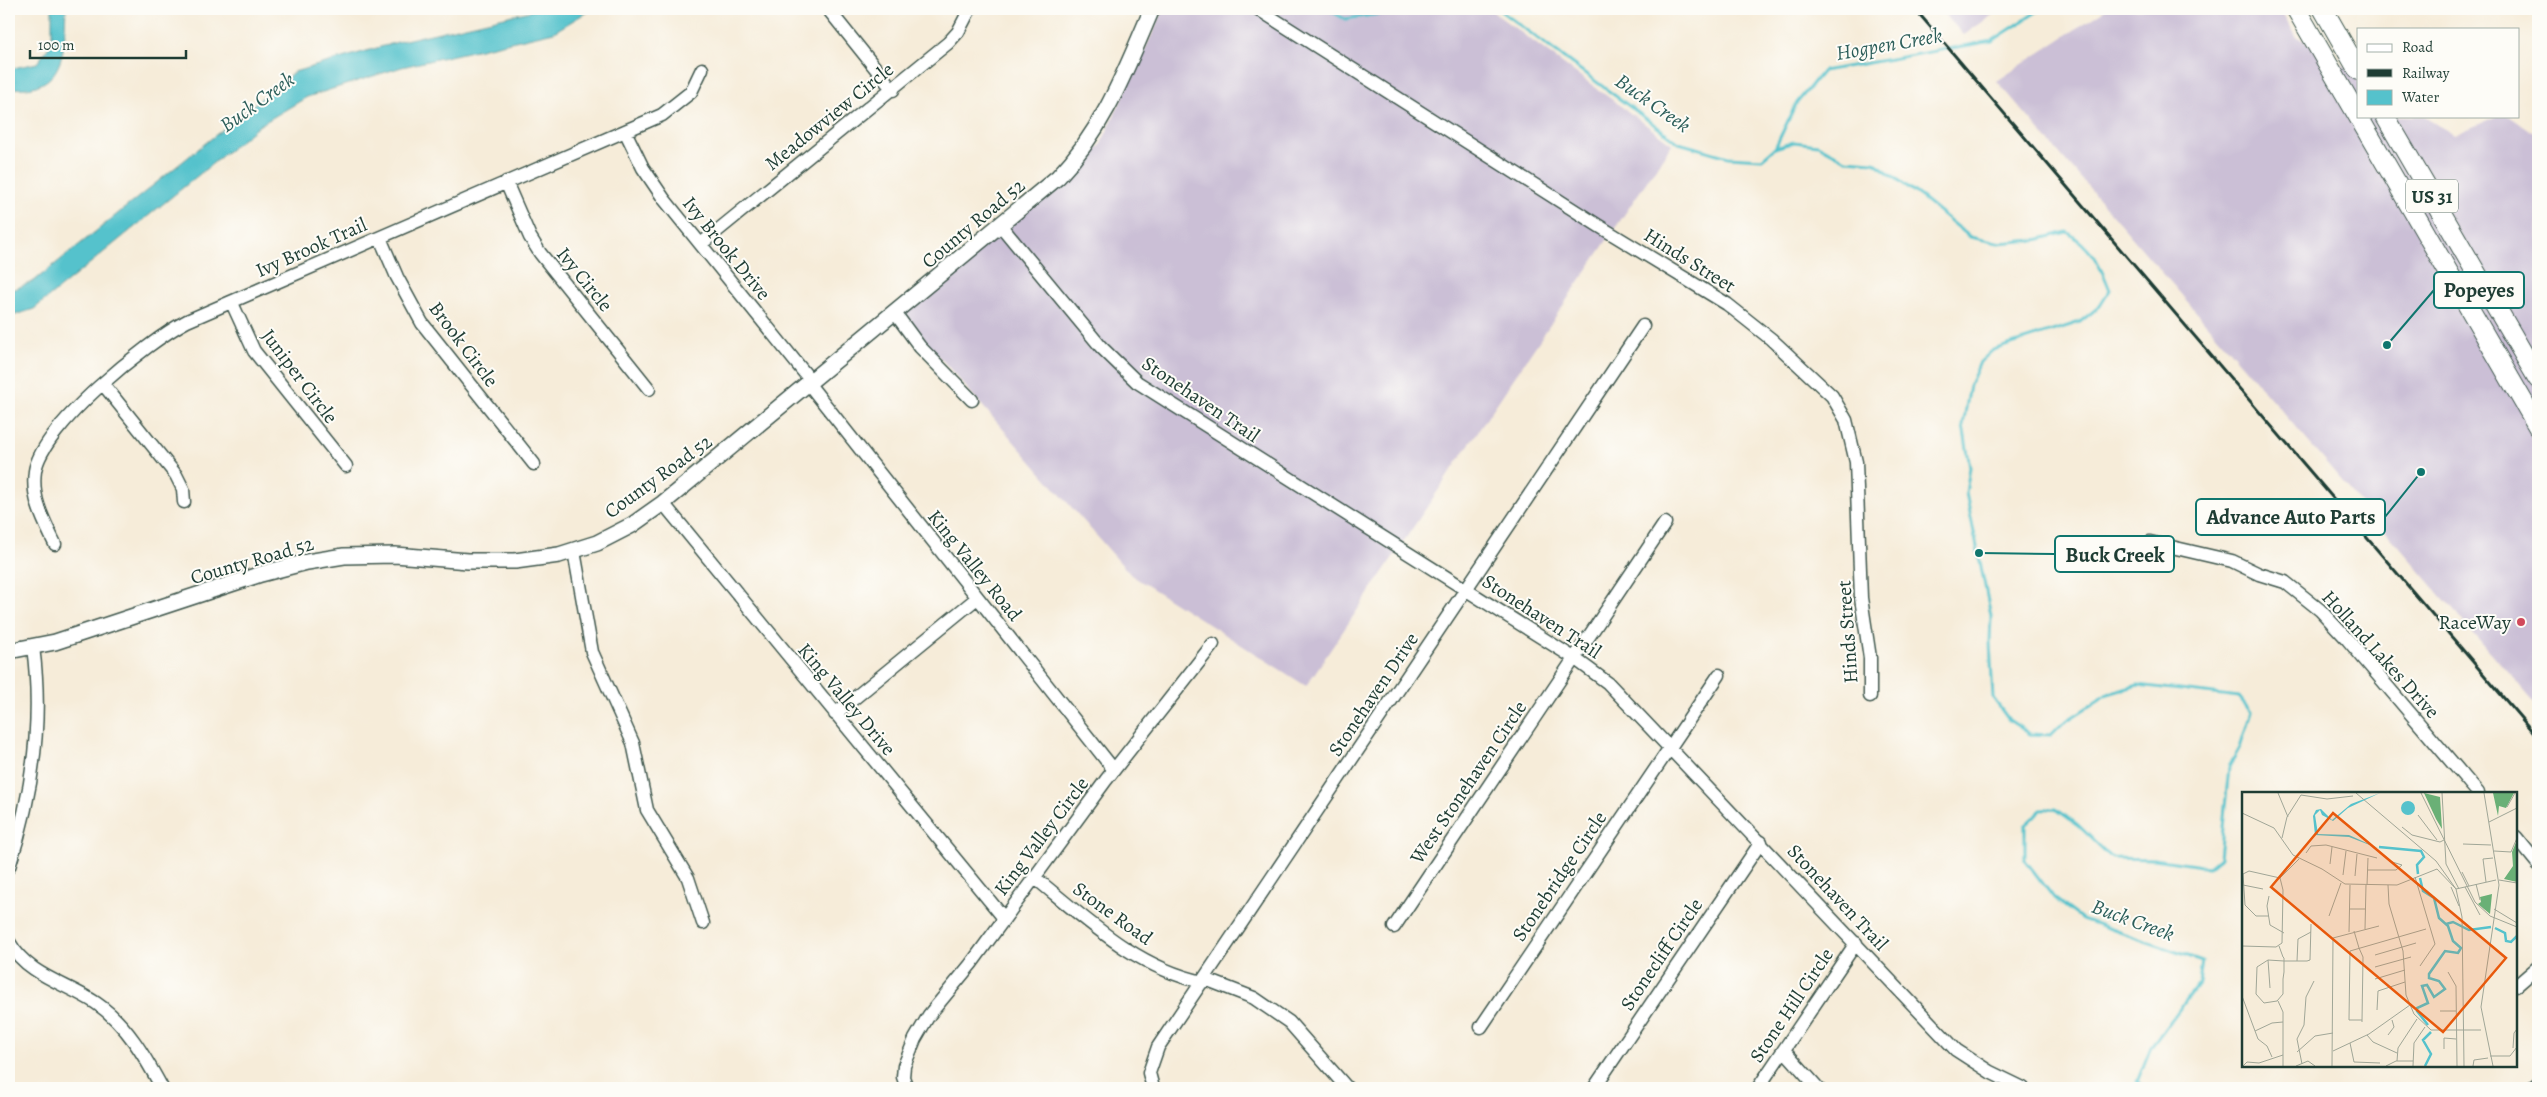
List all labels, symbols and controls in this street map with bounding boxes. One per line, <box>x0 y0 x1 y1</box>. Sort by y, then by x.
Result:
water label: Hogpen Creek <box>1834 21 1944 67</box>
scale bar <box>30 28 186 60</box>
legend <box>2357 28 2520 118</box>
text: 100 m <box>38 35 75 55</box>
text: Road <box>2402 37 2434 57</box>
street label: Meadowview Circle <box>759 56 899 177</box>
text: Railway <box>2402 63 2450 83</box>
water label: Buck Creek <box>214 65 300 139</box>
water label: Buck Creek <box>1610 67 1696 139</box>
text: Water <box>2401 87 2439 107</box>
street label: County Road 52 <box>916 172 1031 275</box>
road number: US 31 <box>2406 180 2458 212</box>
street label: Ivy Brook Drive <box>676 191 777 306</box>
street label: Ivy Brook Trail <box>251 211 371 284</box>
street label: Hinds Street <box>1639 222 1741 299</box>
street label: Ivy Circle <box>550 241 619 317</box>
callout: Popeyes <box>2434 272 2524 308</box>
text: Popeyes <box>2444 276 2514 304</box>
street label: Brook Circle <box>423 296 505 393</box>
street label: Juniper Circle <box>255 323 344 429</box>
street label: Stonehaven Trail <box>1136 350 1265 449</box>
street label: County Road 52 <box>599 428 718 525</box>
callout: Advance Auto Parts <box>2196 499 2385 535</box>
text: Advance Auto Parts <box>2205 503 2376 531</box>
street label: King Valley Road <box>921 504 1028 627</box>
street label: County Road 52 <box>187 530 317 591</box>
callout: Buck Creek <box>2055 536 2174 572</box>
text: Buck Creek <box>2065 541 2165 569</box>
street label: Stonehaven Trail <box>1477 568 1607 665</box>
street label: Hinds Street <box>1830 579 1865 684</box>
street label: Holland Lakes Drive <box>2316 584 2446 724</box>
place label: RaceWay <box>2439 609 2512 636</box>
marker: RaceWay <box>2515 616 2527 628</box>
street label: Stonehaven Drive <box>1322 627 1425 762</box>
street label: King Valley Drive <box>791 637 902 761</box>
street label: West Stonehaven Circle <box>1403 695 1533 870</box>
street label: King Valley Circle <box>988 771 1095 901</box>
inset map <box>2242 792 2517 1067</box>
street label: Stonebridge Circle <box>1506 806 1613 947</box>
street label: Stonehaven Trail <box>1781 838 1894 957</box>
street label: Stone Road <box>1067 875 1158 952</box>
water label: Buck Creek <box>2088 892 2178 948</box>
street label: Stonecliff Circle <box>1614 893 1709 1016</box>
street label: Stone Hill Circle <box>1743 943 1840 1068</box>

